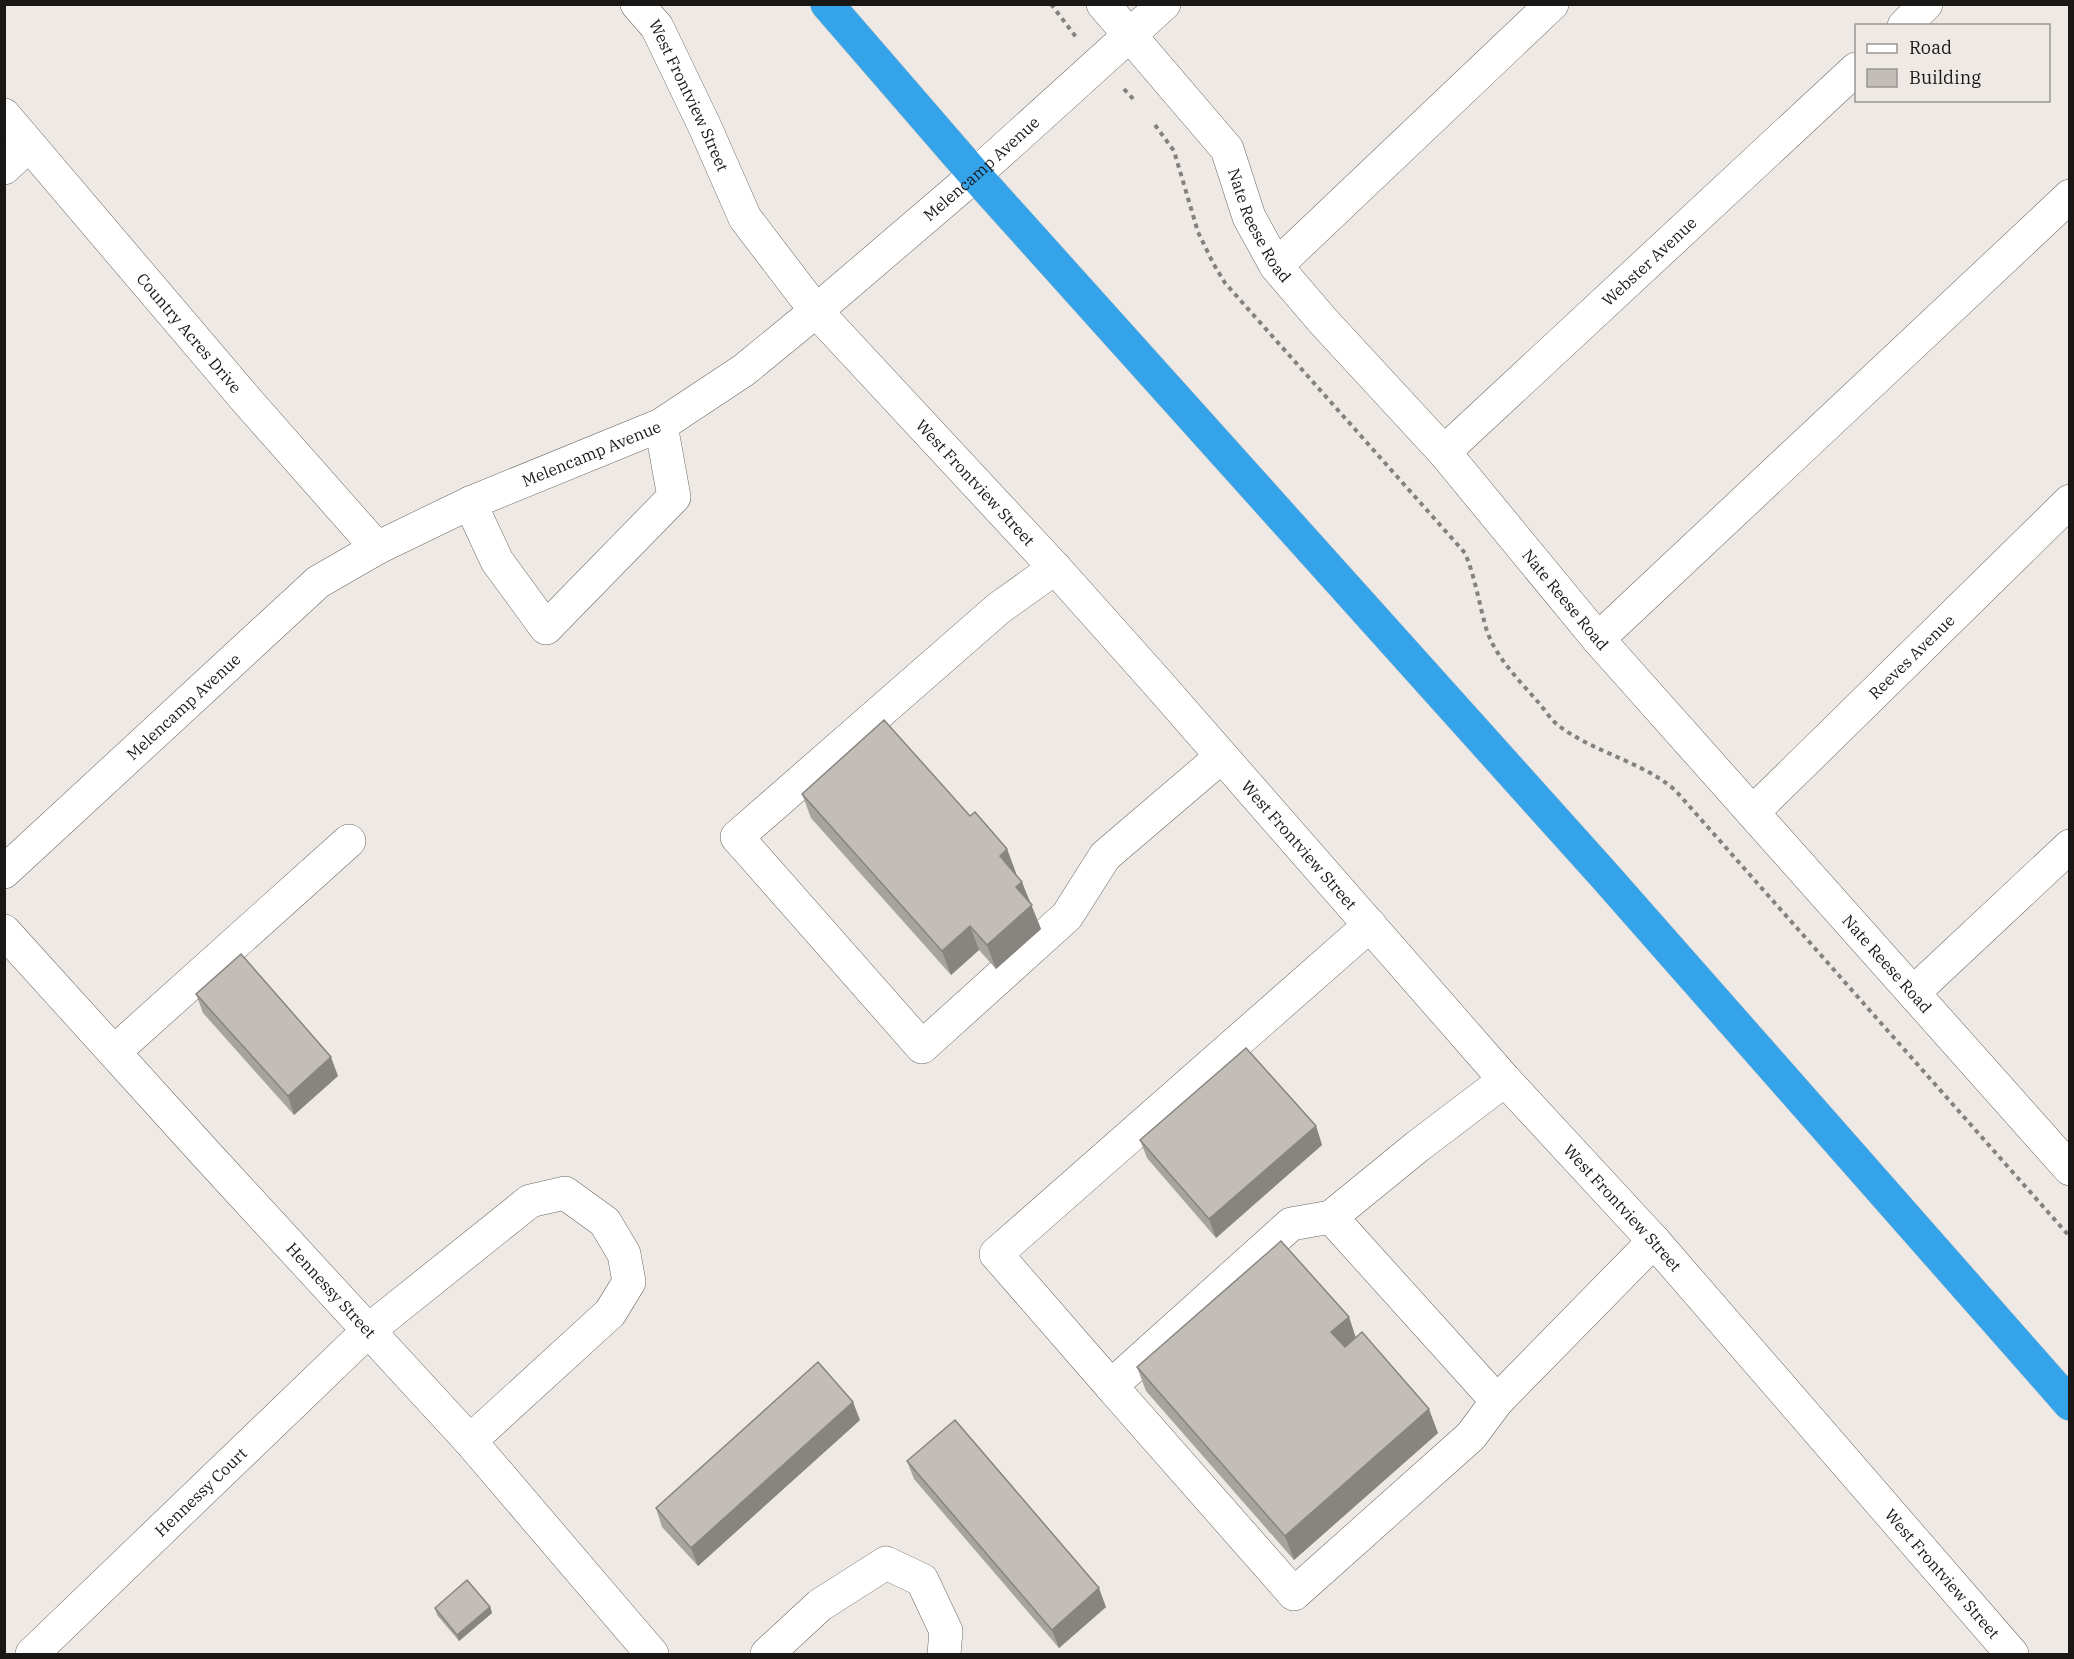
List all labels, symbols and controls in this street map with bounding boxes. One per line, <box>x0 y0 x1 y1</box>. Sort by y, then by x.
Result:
street label: West Frontview Street <box>645 16 733 175</box>
legend <box>1855 24 2050 102</box>
text: Road <box>1909 36 1952 59</box>
text: Building <box>1909 66 1981 89</box>
street label: Melencamp Avenue <box>919 112 1043 225</box>
street label: Nate Reese Road <box>1224 166 1296 287</box>
street label: Webster Avenue <box>1598 213 1701 310</box>
street label: Country Acres Drive <box>133 269 246 397</box>
street label: West Frontview Street <box>912 415 1039 550</box>
street label: Melencamp Avenue <box>519 416 664 491</box>
street label: Nate Reese Road <box>1518 545 1613 654</box>
street label: Reeves Avenue <box>1864 610 1959 703</box>
street label: Melencamp Avenue <box>122 649 244 764</box>
street label: West Frontview Street <box>1237 776 1362 914</box>
street label: Nate Reese Road <box>1838 910 1936 1017</box>
street label: West Frontview Street <box>1559 1140 1686 1276</box>
street label: Hennessy Street <box>282 1238 381 1342</box>
street label: Hennessy Court <box>150 1443 251 1541</box>
street label: West Frontview Street <box>1881 1505 2004 1643</box>

